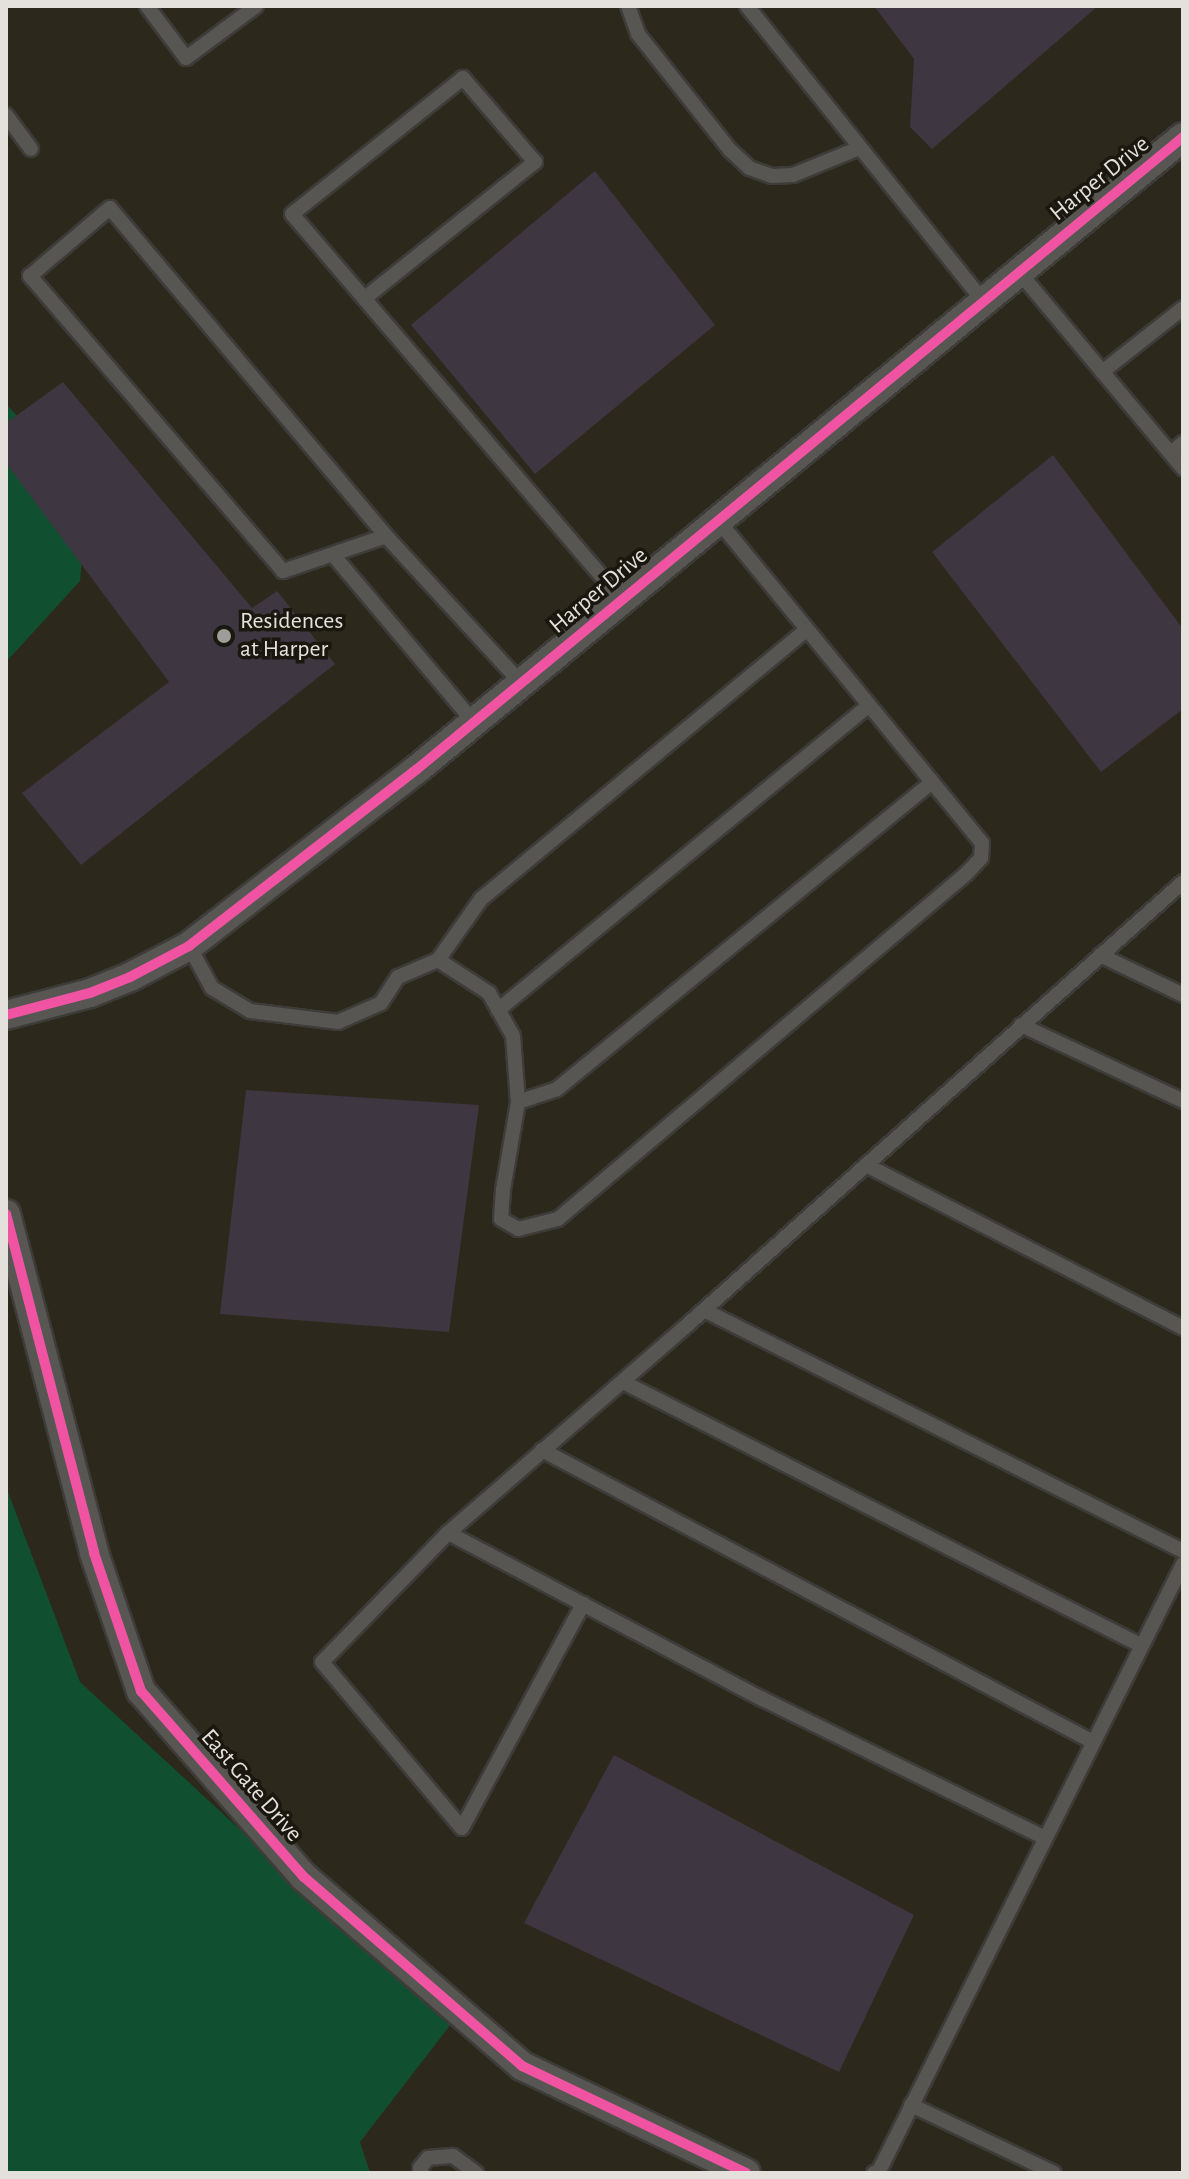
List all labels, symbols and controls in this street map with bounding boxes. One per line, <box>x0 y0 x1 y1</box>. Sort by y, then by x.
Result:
street label: Harper Drive <box>1045 130 1155 228</box>
street label: Harper Drive <box>544 542 654 640</box>
place label: Residences at Harper <box>240 608 343 664</box>
marker: Residences at Harper <box>215 627 233 645</box>
street label: East Gate Drive <box>194 1724 308 1848</box>

